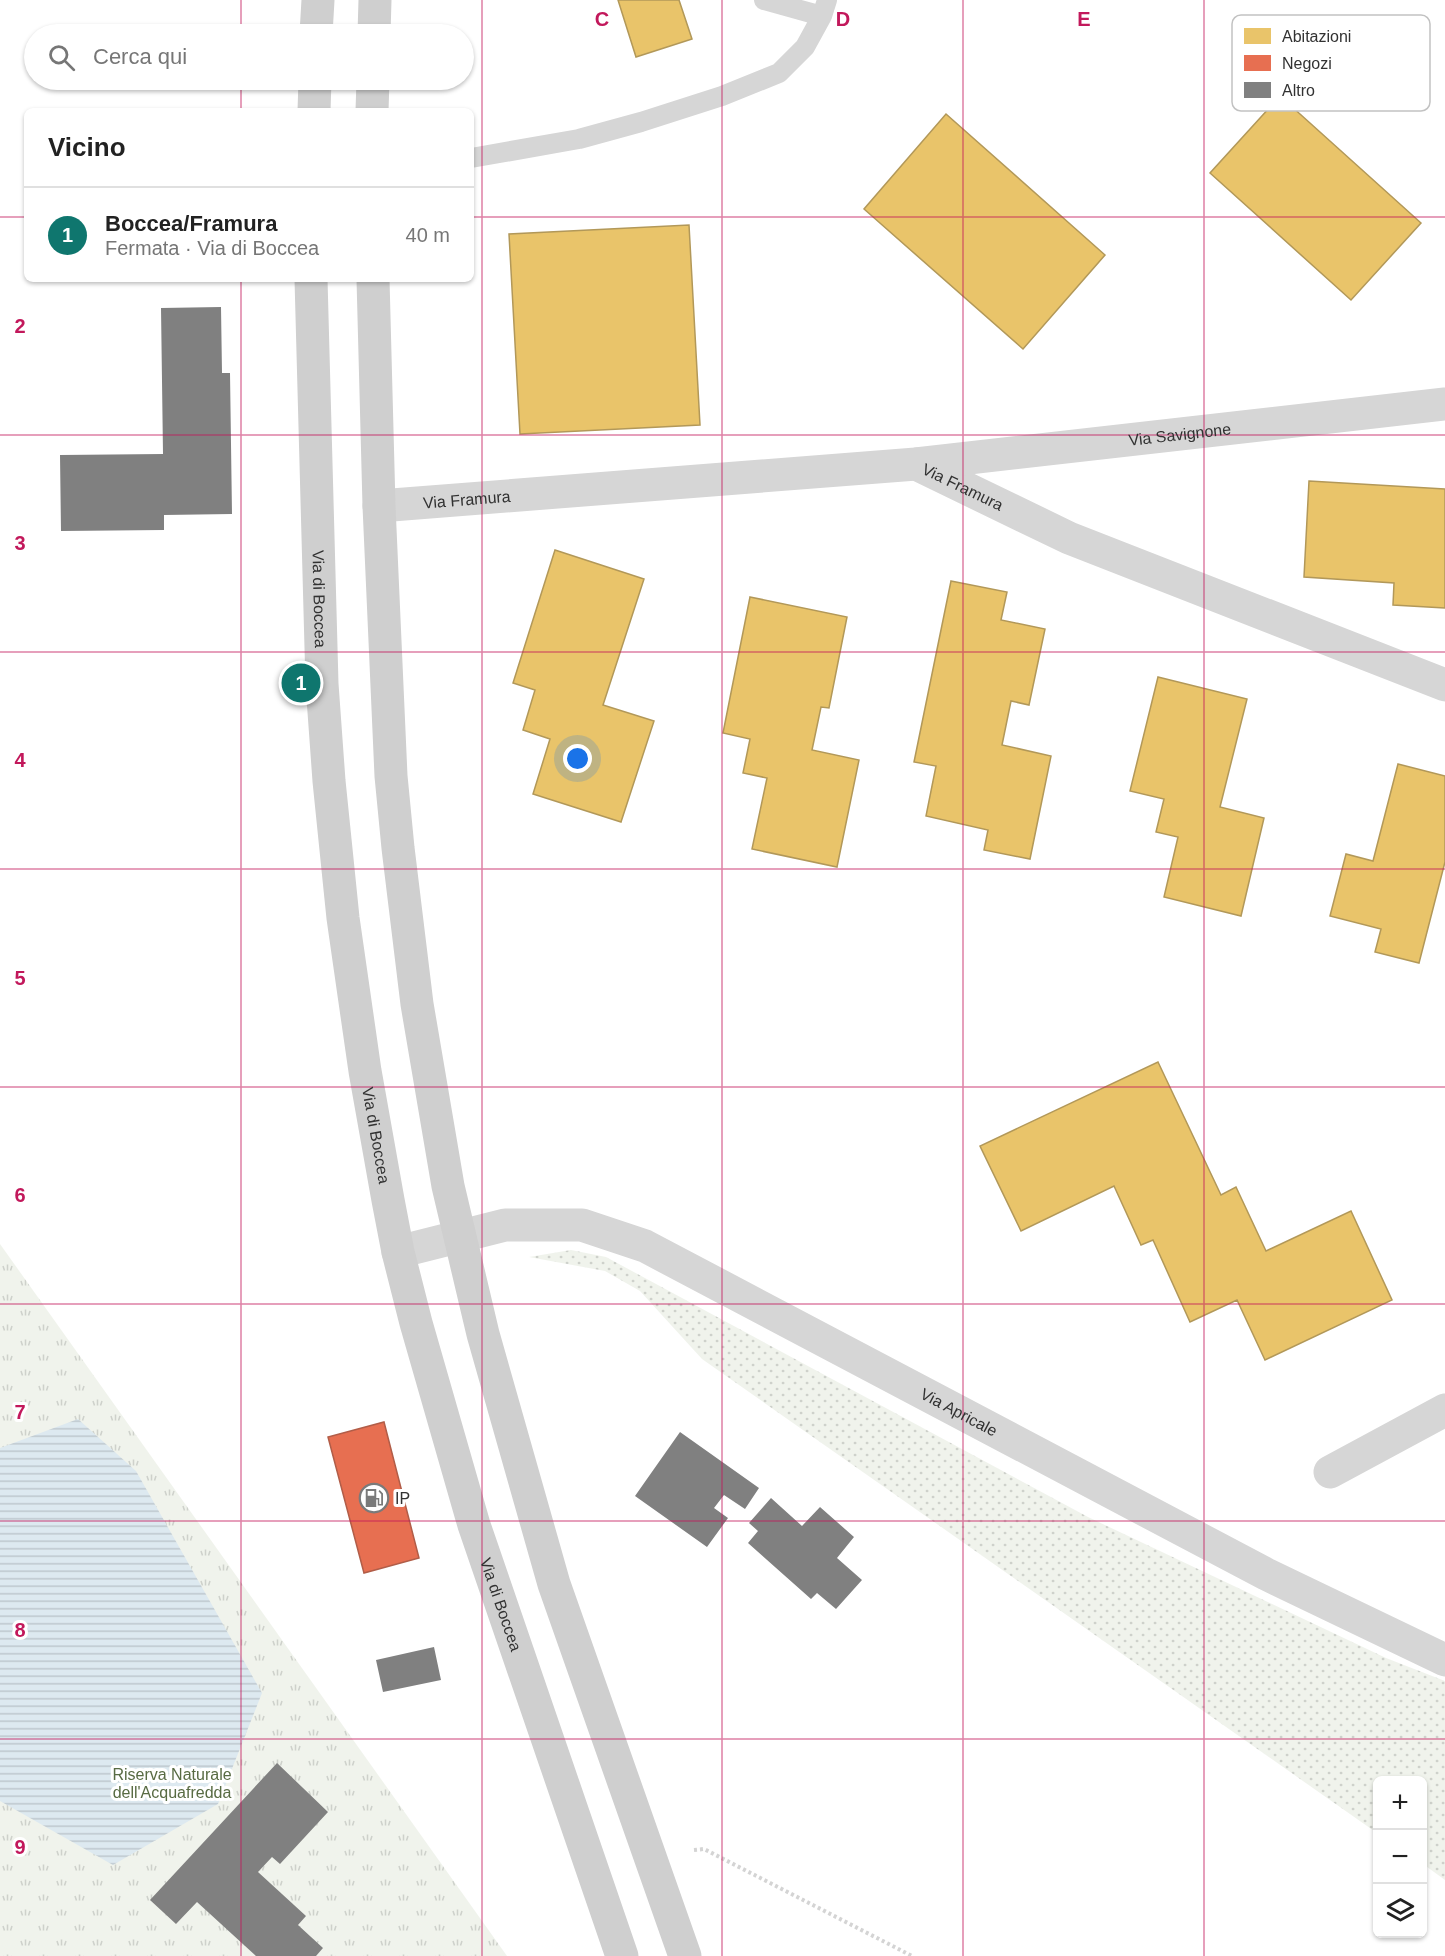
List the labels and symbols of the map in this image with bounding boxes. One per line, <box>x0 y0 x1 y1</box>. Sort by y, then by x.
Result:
text: C <box>595 8 609 30</box>
text: D <box>836 8 850 30</box>
text: E <box>1077 8 1091 30</box>
legend <box>1232 15 1430 111</box>
text: Abitazioni <box>1282 28 1351 45</box>
text: Negozi <box>1282 55 1332 72</box>
text: Altro <box>1282 82 1315 99</box>
text: 2 <box>14 315 26 337</box>
street label: Via Savignone <box>1128 420 1232 449</box>
street label: Via Framura <box>919 460 1006 514</box>
street label: Via Framura <box>422 488 511 512</box>
text: 3 <box>14 532 26 554</box>
street label: Via di Boccea <box>309 550 329 648</box>
pin: 1 <box>282 660 320 706</box>
your location <box>563 744 592 773</box>
text: 4 <box>14 749 26 771</box>
text: 5 <box>14 967 26 989</box>
street label: Via di Boccea <box>359 1086 393 1185</box>
text: 6 <box>14 1184 26 1206</box>
street label: Via Apricale <box>918 1385 1000 1440</box>
text: 7 <box>14 1401 26 1423</box>
fuel station icon: IP <box>358 1482 390 1514</box>
place label: IP <box>395 1490 410 1507</box>
street label: Via di Boccea <box>477 1556 525 1654</box>
text: 8 <box>14 1619 26 1641</box>
park label: Riserva Naturale dell'Acquafredda <box>112 1766 232 1801</box>
text: 9 <box>14 1836 26 1858</box>

